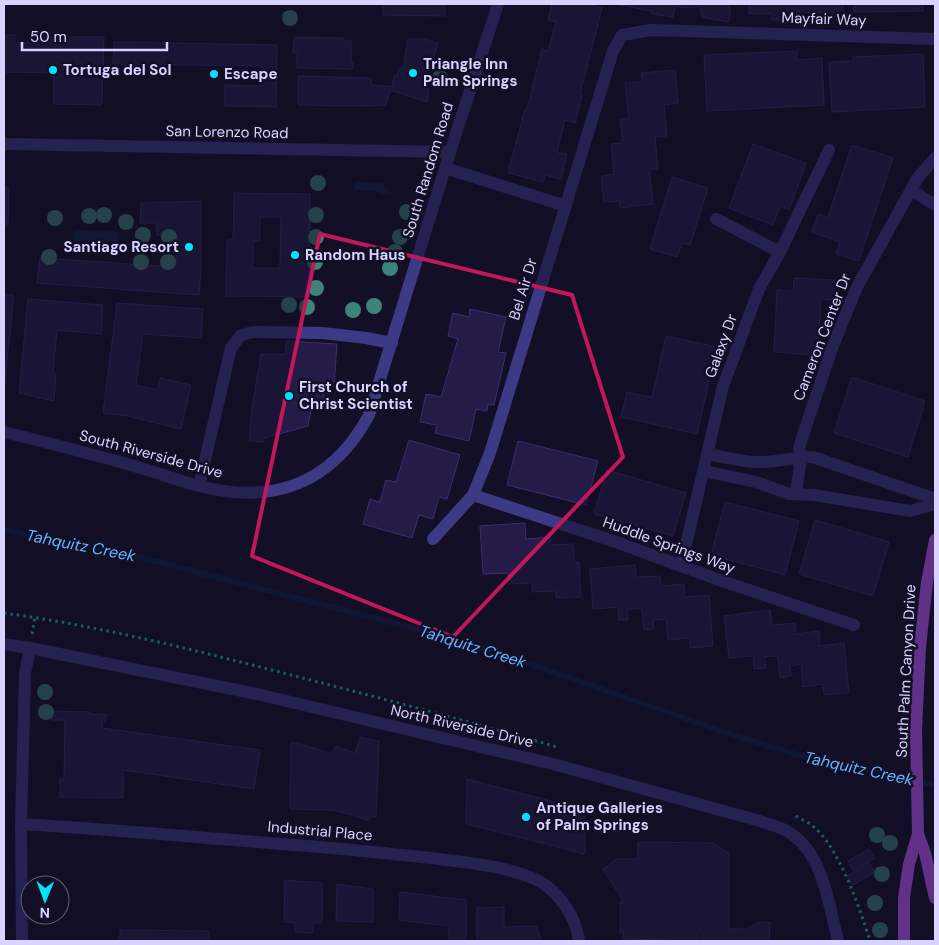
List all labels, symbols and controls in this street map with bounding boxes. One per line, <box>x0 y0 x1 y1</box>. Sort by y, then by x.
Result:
street label: Mayfair Way <box>781 8 868 31</box>
scale bar <box>22 20 168 52</box>
text: 50 m <box>30 27 67 47</box>
place label: Triangle Inn Palm Springs <box>423 54 517 91</box>
place label: Tortuga del Sol <box>63 60 171 80</box>
marker: Tortuga del Sol <box>47 64 59 76</box>
place label: Escape <box>224 64 277 84</box>
marker: Triangle Inn Palm Springs <box>407 67 419 79</box>
marker: Escape <box>208 68 220 80</box>
street label: South Random Road <box>398 100 458 240</box>
street label: San Lorenzo Road <box>165 121 289 143</box>
place label: Santiago Resort <box>63 237 179 257</box>
marker: Santiago Resort <box>183 241 195 253</box>
place label: Random Haus <box>305 245 406 265</box>
marker: Random Haus <box>289 249 301 261</box>
street label: Bel Air Dr <box>504 255 542 322</box>
street label: Cameron Center Dr <box>788 270 856 404</box>
street label: Galaxy Dr <box>700 311 742 381</box>
place label: First Church of Christ Scientist <box>299 377 413 414</box>
marker: First Church of Christ Scientist <box>283 390 295 402</box>
street label: South Riverside Drive <box>77 425 225 483</box>
street label: Huddle Springs Way <box>600 512 738 578</box>
water label: Tahquitz Creek <box>25 525 138 567</box>
street label: South Palm Canyon Drive <box>891 584 921 758</box>
water label: Tahquitz Creek <box>417 620 530 673</box>
street label: North Riverside Drive <box>389 700 535 752</box>
water label: Tahquitz Creek <box>803 747 916 790</box>
place label: Antique Galleries of Palm Springs <box>536 798 663 835</box>
marker: Antique Galleries of Palm Springs <box>520 811 532 823</box>
street label: Industrial Place <box>267 816 373 846</box>
north arrow <box>20 875 70 925</box>
text: N <box>40 904 50 922</box>

